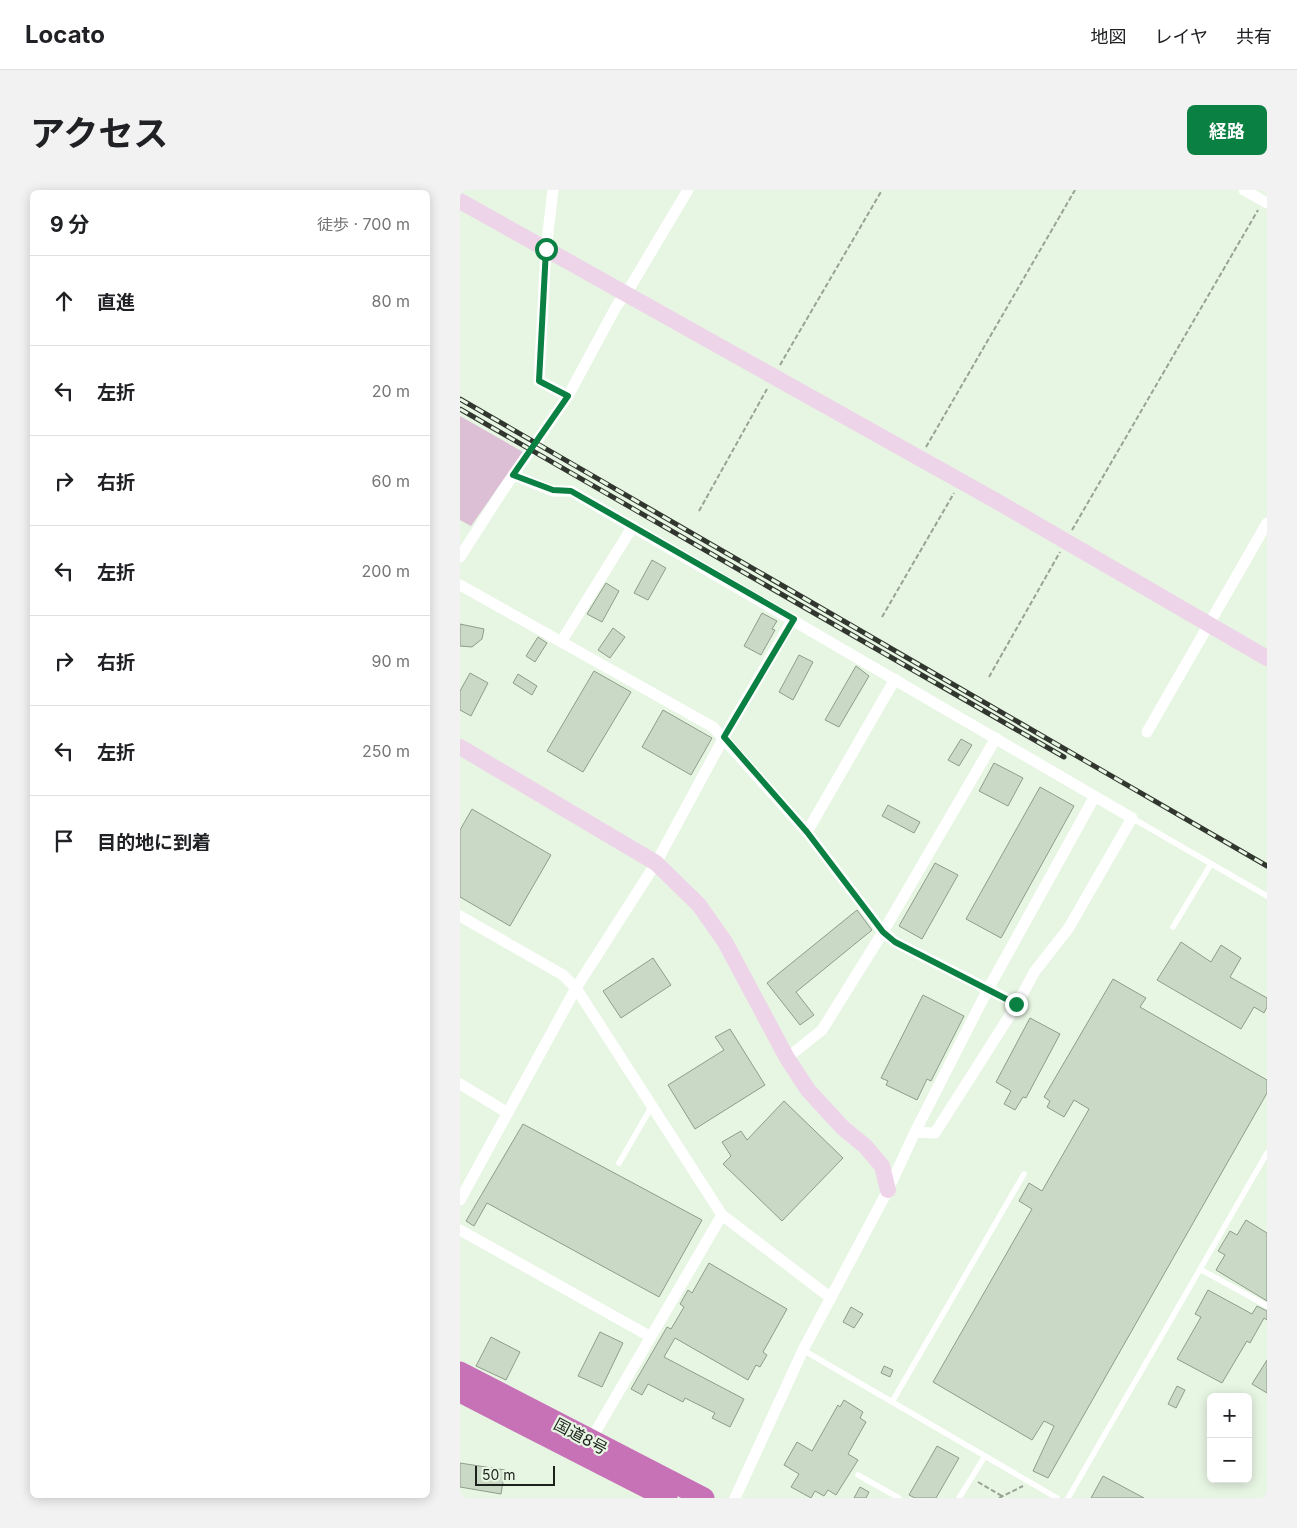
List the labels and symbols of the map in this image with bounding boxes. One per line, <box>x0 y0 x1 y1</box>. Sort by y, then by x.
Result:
route start <box>535 238 558 261</box>
route end <box>1005 993 1028 1016</box>
street label: 国道8号 <box>551 1414 611 1458</box>
scale bar <box>475 1463 555 1486</box>

